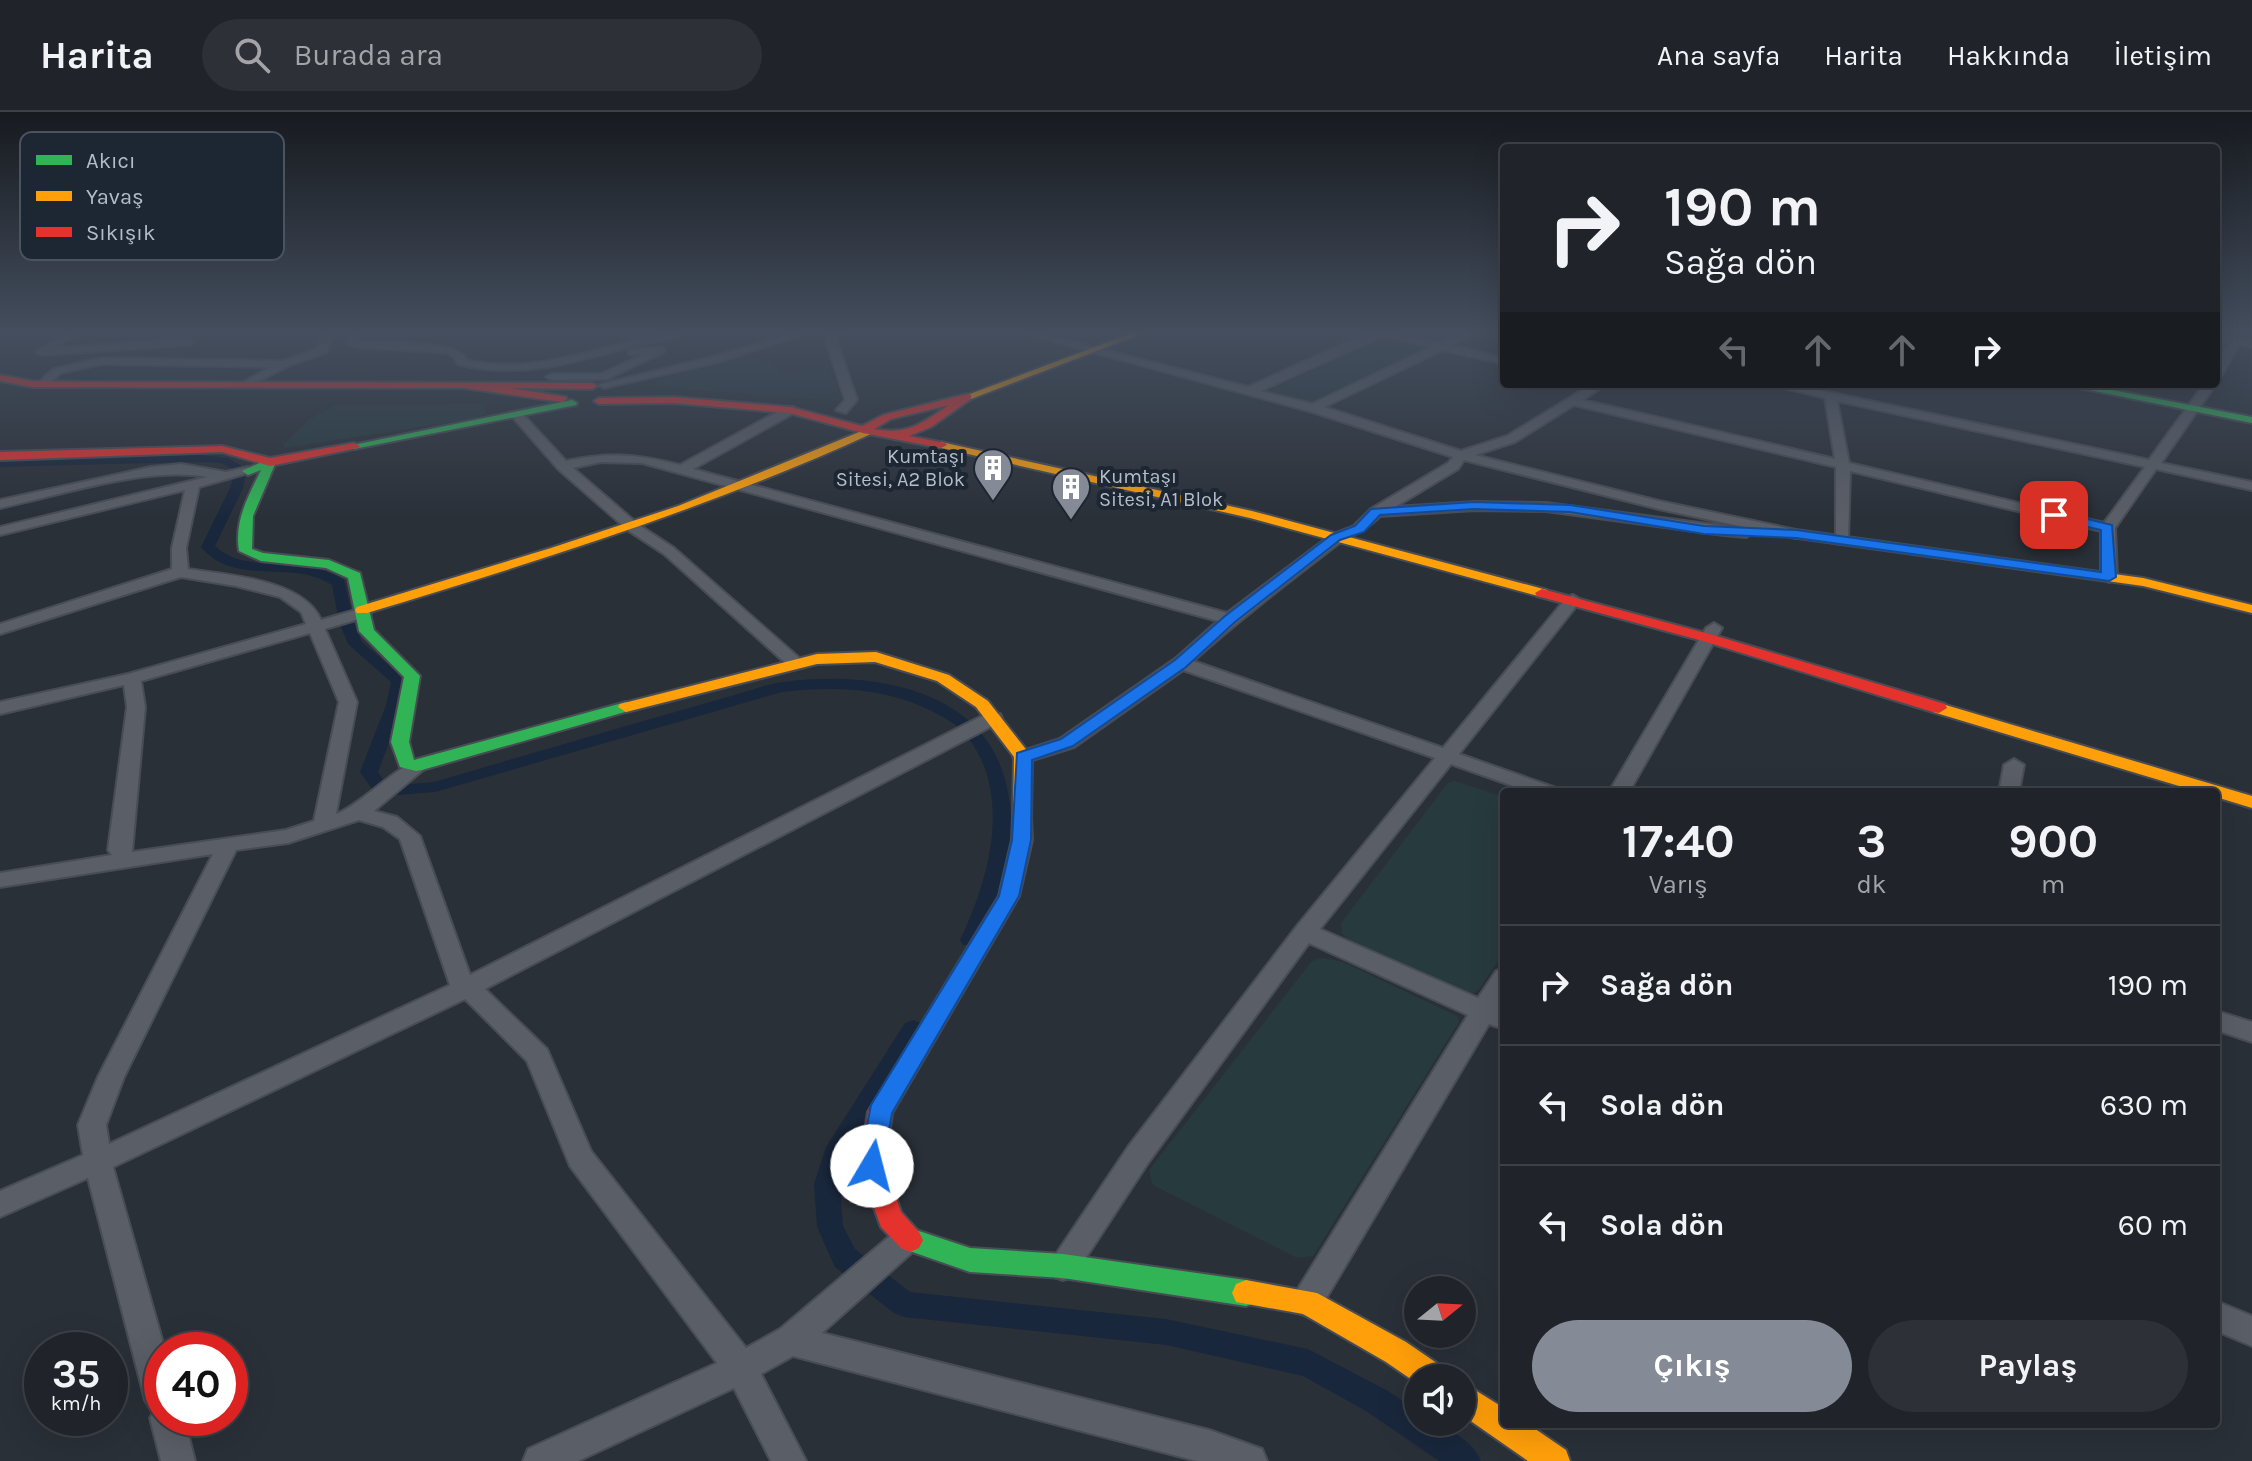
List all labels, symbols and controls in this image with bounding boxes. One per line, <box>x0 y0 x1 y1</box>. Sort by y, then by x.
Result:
search box <box>202 19 762 91</box>
text: Harita <box>40 33 154 78</box>
icon: search <box>230 33 274 77</box>
text: Burada ara <box>294 37 443 73</box>
text: Ana sayfa <box>1657 39 1780 72</box>
text: Harita <box>1824 39 1903 72</box>
text: Hakkında <box>1947 39 2070 72</box>
text: İletişim <box>2114 39 2212 72</box>
legend <box>20 132 284 260</box>
text: Akıcı <box>86 148 136 174</box>
text: 190 m <box>1664 174 1821 239</box>
icon: right <box>1532 176 1636 280</box>
text: Yavaş <box>86 184 144 210</box>
text: Sıkışık <box>86 220 155 246</box>
text: Sağa dön <box>1664 241 1817 283</box>
icon: left <box>1712 328 1756 372</box>
icon: ahead <box>1796 328 1840 372</box>
icon: ahead <box>1880 328 1924 372</box>
icon: right <box>1964 328 2008 372</box>
place label: Kumtaşı Sitesi, A2 Blok <box>836 445 965 491</box>
building icon: Kumtaşı Sitesi, A2 Blok <box>972 447 1014 502</box>
place label: Kumtaşı Sitesi, A1 Blok <box>1099 465 1223 511</box>
building icon: Kumtaşı Sitesi, A1 Blok <box>1050 466 1092 521</box>
pin <box>2020 481 2088 549</box>
icon: arrive <box>2032 493 2076 537</box>
text: 17:40 <box>1622 813 1735 869</box>
text: 3 <box>1856 813 1886 869</box>
text: 900 <box>2008 813 2098 869</box>
text: Varış <box>1649 869 1708 900</box>
text: dk <box>1856 869 1886 900</box>
text: m <box>2041 869 2065 900</box>
icon: right <box>1532 963 1576 1007</box>
text: Sağa dön <box>1600 967 1733 1003</box>
text: 190 m <box>2108 967 2188 1003</box>
icon: left <box>1532 1083 1576 1127</box>
text: Sola dön <box>1600 1087 1724 1123</box>
text: 630 m <box>2100 1087 2188 1123</box>
position arrow <box>830 1124 914 1208</box>
icon: left <box>1532 1203 1576 1247</box>
text: Sola dön <box>1600 1207 1724 1243</box>
text: 60 m <box>2118 1207 2188 1243</box>
north arrow <box>1404 1276 1476 1348</box>
map controls <box>1404 1276 1476 1436</box>
button: Çıkış <box>1532 1320 1852 1412</box>
button: Paylaş <box>1868 1320 2188 1412</box>
speed limit sign: 40 <box>144 1332 248 1436</box>
text: 35 <box>52 1350 100 1397</box>
button: sound <box>1404 1364 1476 1436</box>
text: km/h <box>51 1392 101 1415</box>

